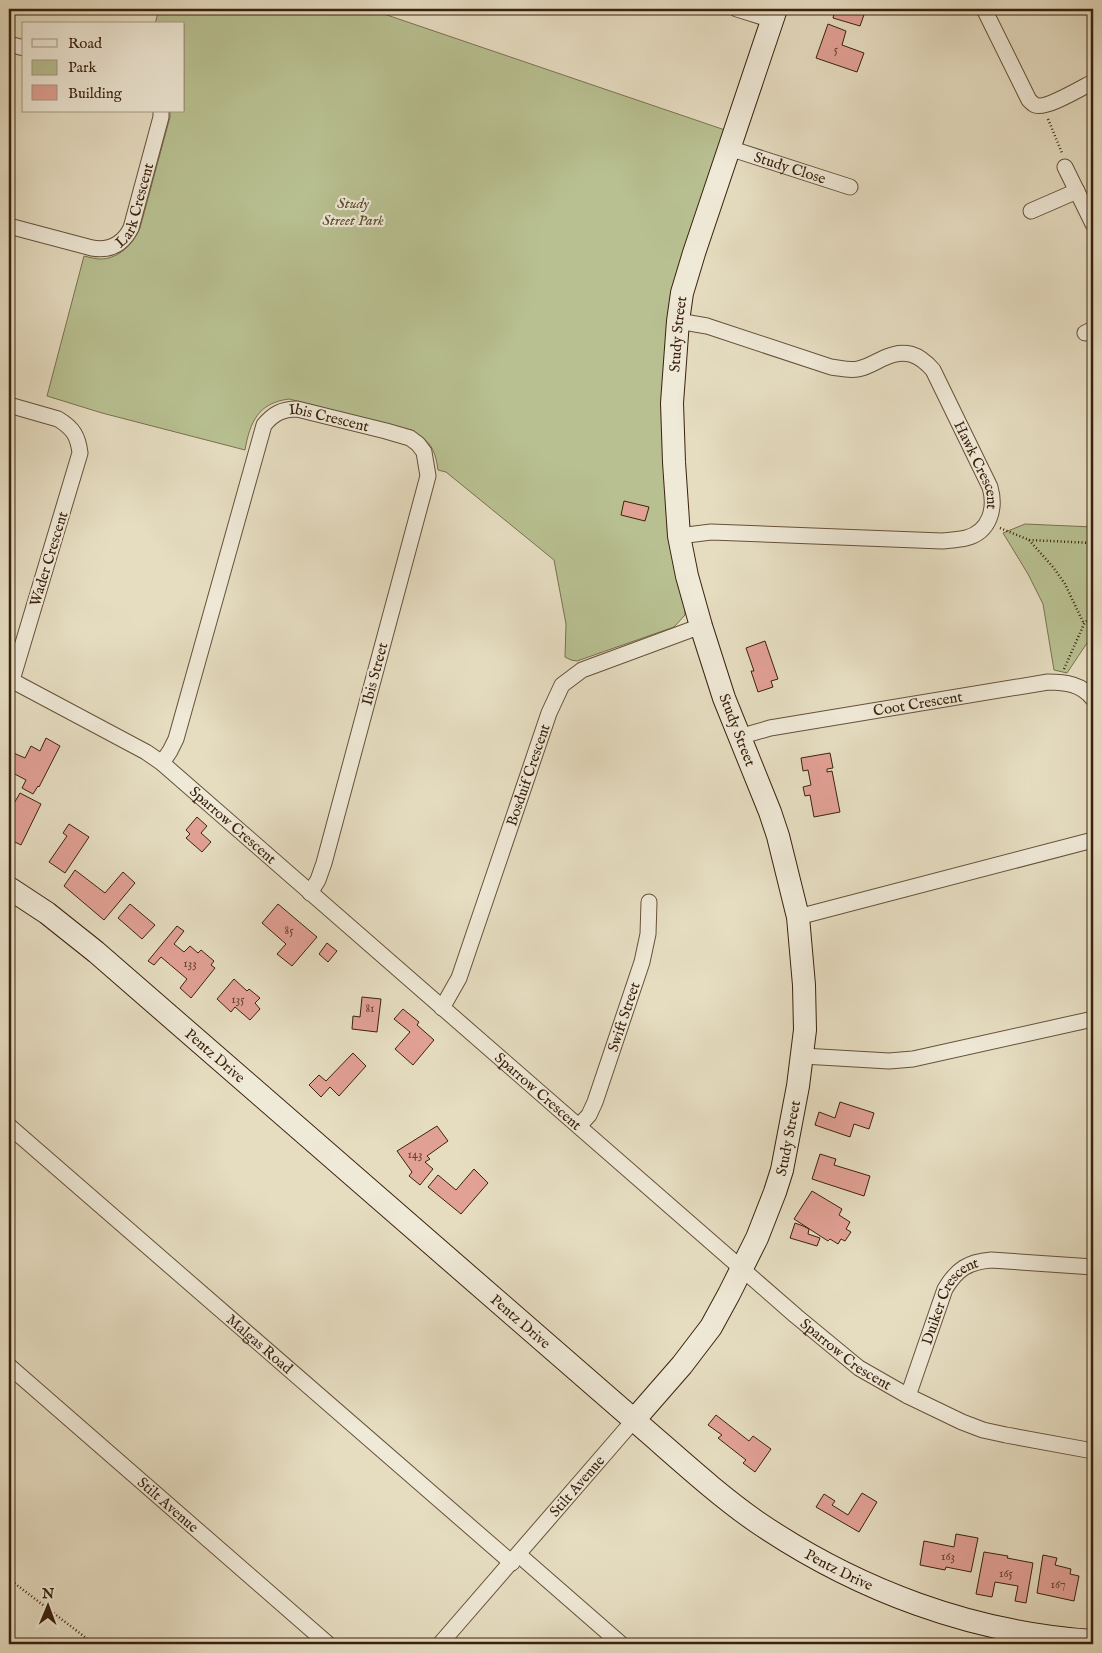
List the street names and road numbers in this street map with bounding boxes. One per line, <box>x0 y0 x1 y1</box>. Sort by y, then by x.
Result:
street label: Study Close <box>752 147 828 188</box>
street label: Lark Crescent <box>111 161 158 252</box>
street label: Study Street <box>665 295 691 373</box>
street label: Ibis Crescent <box>288 399 371 436</box>
street label: Hawk Crescent <box>950 418 1002 510</box>
street label: Wader Crescent <box>26 509 72 609</box>
street label: Ibis Street <box>358 641 392 707</box>
street label: Coot Crescent <box>872 687 964 720</box>
street label: Study Street <box>714 691 760 769</box>
street label: Bosduif Crescent <box>502 721 554 828</box>
street label: Sparrow Crescent <box>186 782 281 868</box>
street label: Swift Street <box>603 979 644 1054</box>
street label: Pentz Drive <box>181 1024 249 1087</box>
street label: Sparrow Crescent <box>491 1048 586 1134</box>
street label: Study Street <box>771 1099 805 1178</box>
street label: Duiker Crescent <box>917 1253 981 1347</box>
street label: Pentz Drive <box>487 1290 555 1353</box>
street label: Malgas Road <box>223 1310 297 1378</box>
street label: Sparrow Crescent <box>796 1314 895 1394</box>
street label: Stilt Avenue <box>545 1451 609 1521</box>
street label: Stilt Avenue <box>133 1473 203 1537</box>
street label: Pentz Drive <box>802 1545 876 1595</box>

